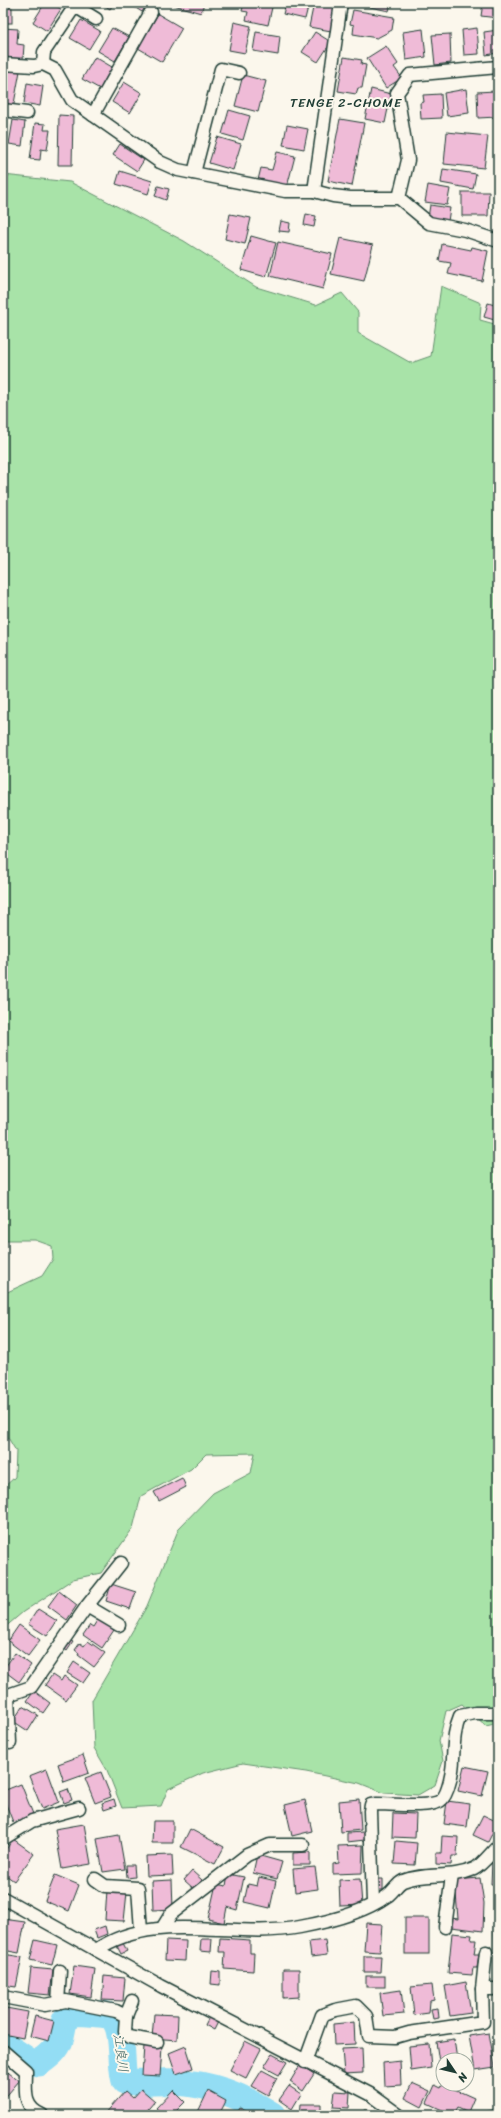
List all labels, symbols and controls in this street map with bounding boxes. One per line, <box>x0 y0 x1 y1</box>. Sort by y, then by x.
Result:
district label: TENGE 2-CHOME <box>290 91 402 114</box>
water label: 江良川 <box>107 2032 135 2074</box>
north arrow <box>435 2052 475 2092</box>
text: N <box>453 2068 473 2086</box>

